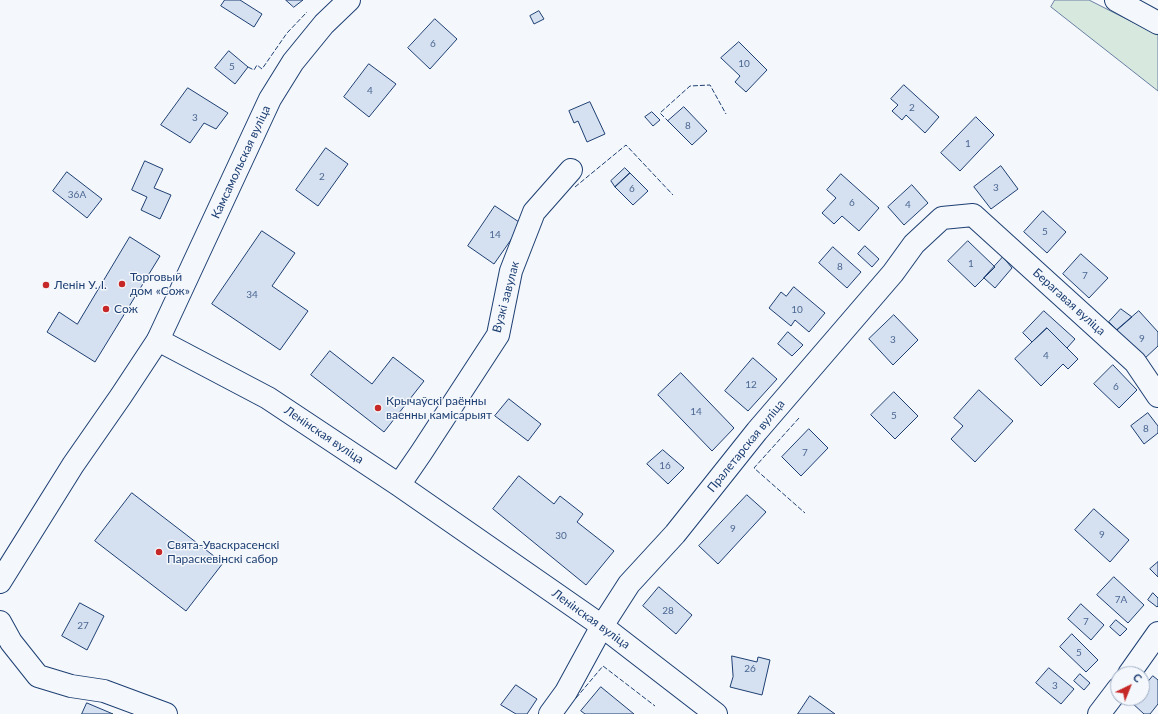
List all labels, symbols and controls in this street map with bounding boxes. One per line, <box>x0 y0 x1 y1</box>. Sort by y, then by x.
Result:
house number: 6 <box>430 38 436 50</box>
house number: 10 <box>738 58 750 70</box>
house number: 5 <box>229 61 235 73</box>
house number: 4 <box>367 85 373 97</box>
house number: 2 <box>909 102 915 114</box>
street label: Камсамольская вуліца <box>208 103 274 221</box>
house number: 3 <box>192 112 198 124</box>
house number: 8 <box>685 120 691 132</box>
house number: 1 <box>965 138 971 150</box>
house number: 2 <box>319 171 325 183</box>
house number: 3 <box>993 182 999 194</box>
house number: 6 <box>629 183 635 195</box>
house number: 36А <box>68 189 86 201</box>
house number: 6 <box>849 197 855 209</box>
house number: 4 <box>905 199 911 211</box>
house number: 5 <box>1042 226 1048 238</box>
house number: 14 <box>489 229 501 241</box>
house number: 1 <box>968 258 974 270</box>
street label: Вузкі завулак <box>490 260 522 334</box>
house number: 8 <box>837 261 843 273</box>
street label: Берагавая вуліца <box>1030 266 1108 338</box>
place label: Торговый дом «Сож» <box>130 270 190 298</box>
house number: 7 <box>1082 270 1088 282</box>
place label: Ленін У. І. <box>54 278 107 292</box>
marker: Торговый дом «Сож» <box>117 279 127 289</box>
marker: Ленін У. І. <box>41 280 51 290</box>
house number: 34 <box>246 289 258 301</box>
place label: Сож <box>114 302 138 316</box>
marker: Сож <box>101 304 111 314</box>
house number: 10 <box>791 304 803 316</box>
house number: 9 <box>1139 333 1145 345</box>
house number: 3 <box>890 334 896 346</box>
house number: 4 <box>1043 350 1049 362</box>
house number: 12 <box>745 379 757 391</box>
house number: 6 <box>1113 381 1119 393</box>
place label: Крычаўскі раённы ваенны камісарыят <box>386 394 492 422</box>
street label: Пралетарская вуліца <box>704 397 788 495</box>
street label: Ленінская вуліца <box>282 403 366 467</box>
marker: Крычаўскі раённы ваенны камісарыят <box>373 403 383 413</box>
house number: 14 <box>690 406 702 418</box>
house number: 5 <box>891 410 897 422</box>
house number: 8 <box>1143 423 1149 435</box>
house number: 7 <box>802 447 808 459</box>
house number: 16 <box>659 460 671 472</box>
house number: 9 <box>730 523 736 535</box>
house number: 9 <box>1099 529 1105 541</box>
house number: 30 <box>555 530 567 542</box>
place label: Свята-Уваскрасенскі Параскевінскі сабор <box>167 538 279 566</box>
marker: Свята-Уваскрасенскі Параскевінскі сабор <box>154 547 164 557</box>
street label: Ленінская вуліца <box>549 586 633 652</box>
house number: 7А <box>1115 594 1127 606</box>
house number: 28 <box>662 605 674 617</box>
house number: 7 <box>1083 616 1089 628</box>
house number: 27 <box>77 620 89 632</box>
house number: 5 <box>1076 647 1082 659</box>
house number: 26 <box>744 663 756 675</box>
north arrow <box>1110 666 1150 706</box>
text: С <box>1131 670 1145 685</box>
house number: 3 <box>1052 680 1058 692</box>

